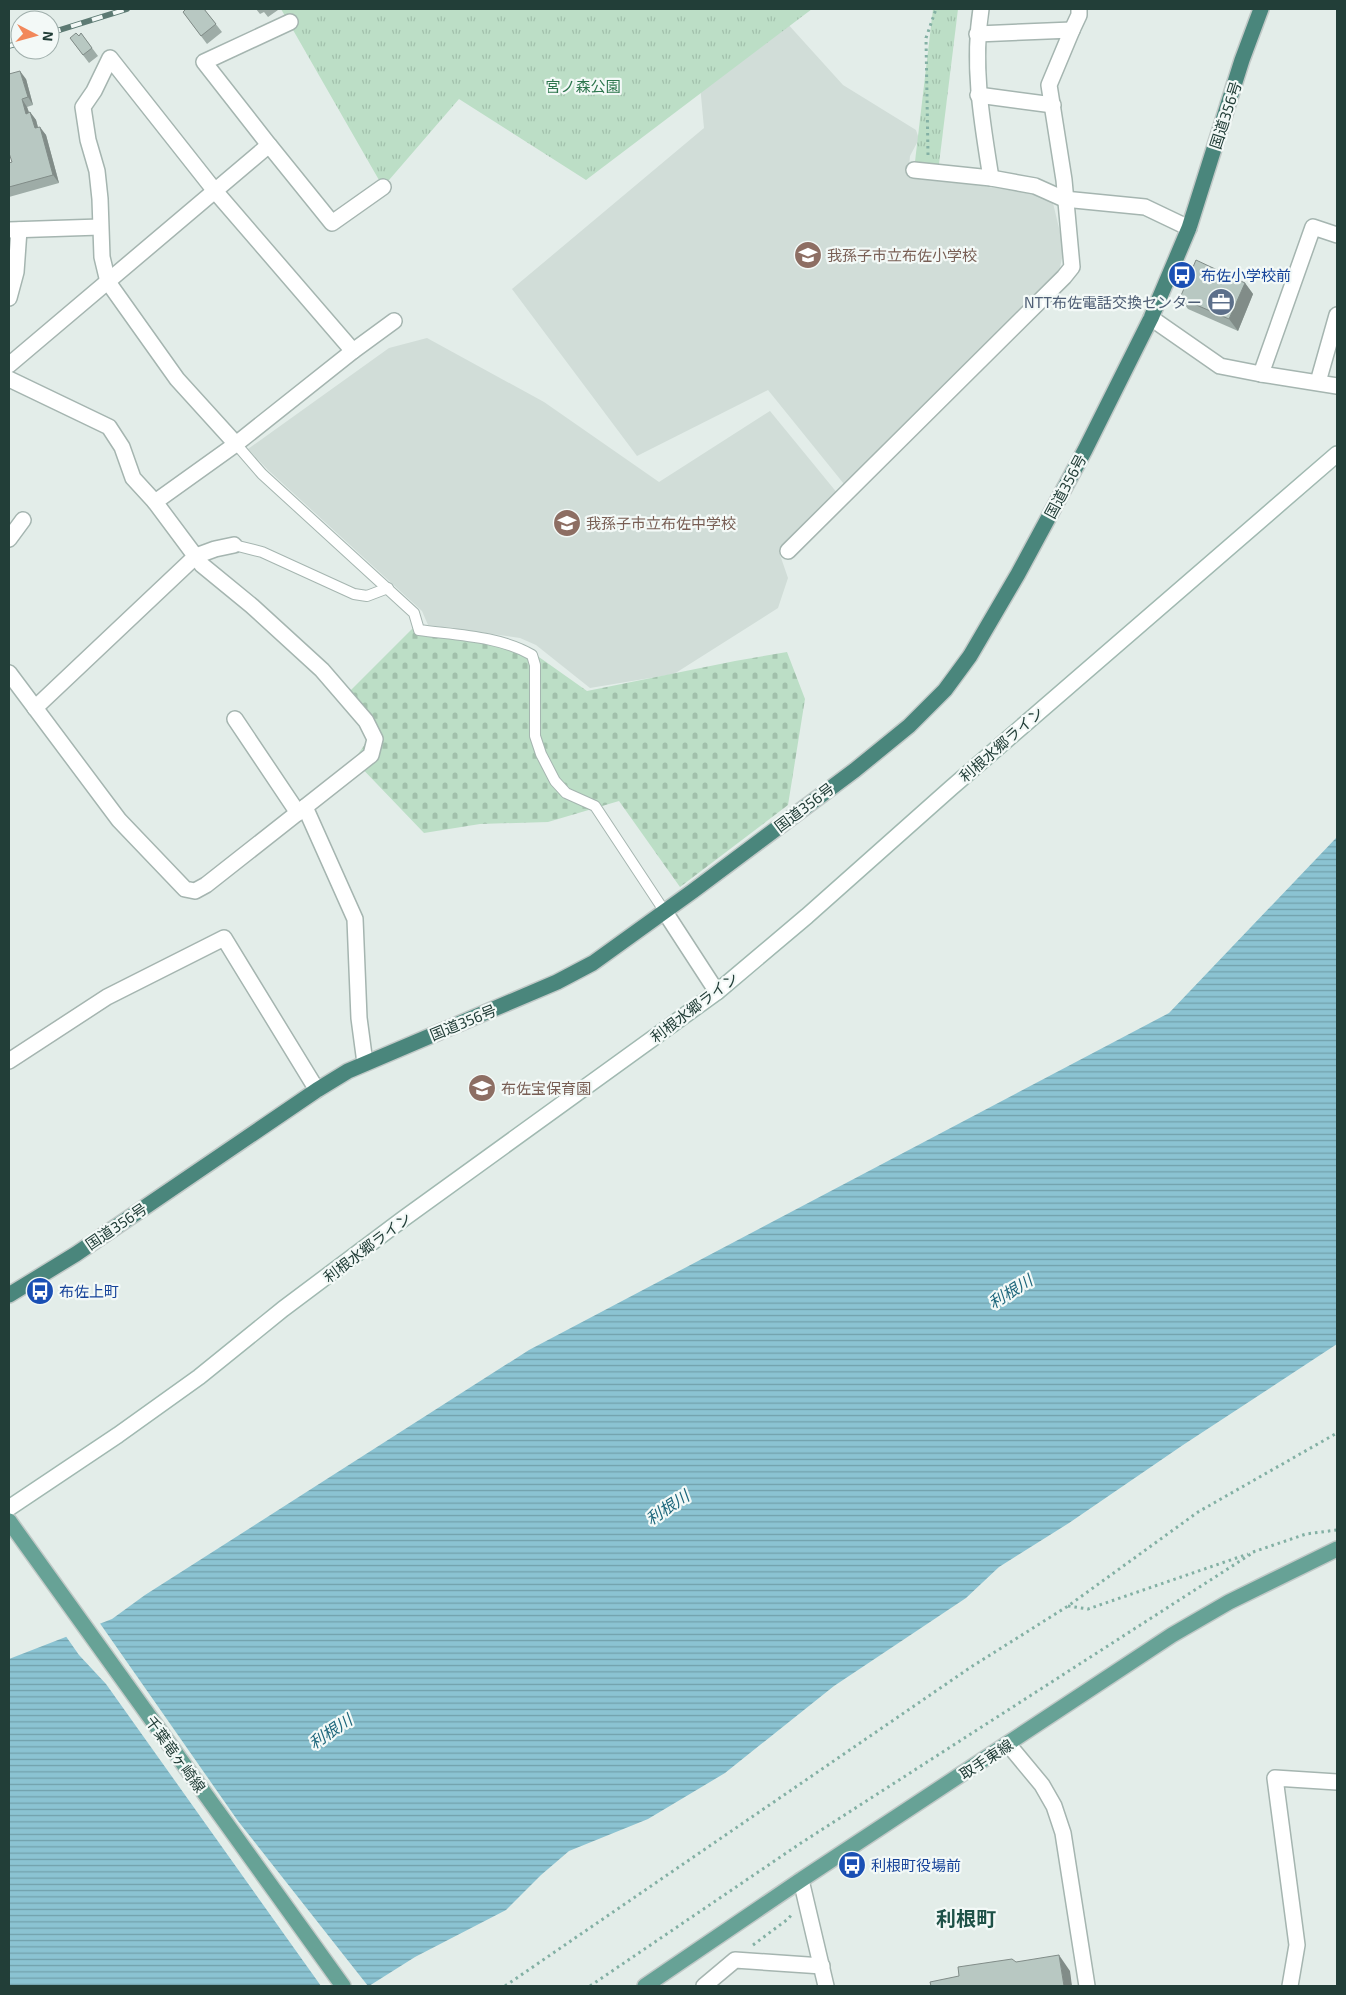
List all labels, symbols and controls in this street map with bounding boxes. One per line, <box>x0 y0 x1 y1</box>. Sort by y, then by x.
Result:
north arrow <box>10 10 60 60</box>
text: N <box>39 30 57 42</box>
park label: 宮ノ森公園 <box>545 77 621 95</box>
street label: 国道356号 <box>1206 79 1244 151</box>
school or university icon: 我孫子市立布佐小学校 <box>793 240 823 270</box>
place label: 我孫子市立布佐小学校 <box>827 246 977 264</box>
bus stop icon: 布佐小学校前 <box>1167 260 1197 290</box>
place label: 布佐小学校前 <box>1201 266 1291 284</box>
office icon: NTT布佐電話交換センター <box>1206 287 1236 317</box>
place label: NTT布佐電話交換センター <box>1024 293 1202 311</box>
street label: 国道356号 <box>1041 451 1089 521</box>
school or university icon: 我孫子市立布佐中学校 <box>552 508 582 538</box>
place label: 我孫子市立布佐中学校 <box>586 514 736 532</box>
street label: 利根水郷ライン <box>955 703 1047 785</box>
street label: 国道356号 <box>771 779 837 835</box>
street label: 利根水郷ライン <box>647 968 741 1046</box>
street label: 国道356号 <box>427 1001 499 1043</box>
school or university icon: 布佐宝保育園 <box>467 1073 497 1103</box>
place label: 布佐宝保育園 <box>501 1079 591 1097</box>
street label: 国道356号 <box>82 1199 150 1253</box>
street label: 利根水郷ライン <box>320 1208 414 1286</box>
water label: 利根川 <box>985 1269 1037 1312</box>
bus stop icon: 布佐上町 <box>25 1276 55 1306</box>
place label: 布佐上町 <box>59 1282 119 1300</box>
water label: 利根川 <box>642 1485 694 1528</box>
water label: 利根川 <box>305 1709 357 1752</box>
street label: 千葉竜ヶ崎線 <box>142 1712 210 1796</box>
street label: 取手東線 <box>956 1735 1016 1783</box>
bus stop icon: 利根町役場前 <box>837 1850 867 1880</box>
place label: 利根町役場前 <box>871 1856 961 1874</box>
district label: 利根町 <box>936 1906 996 1930</box>

